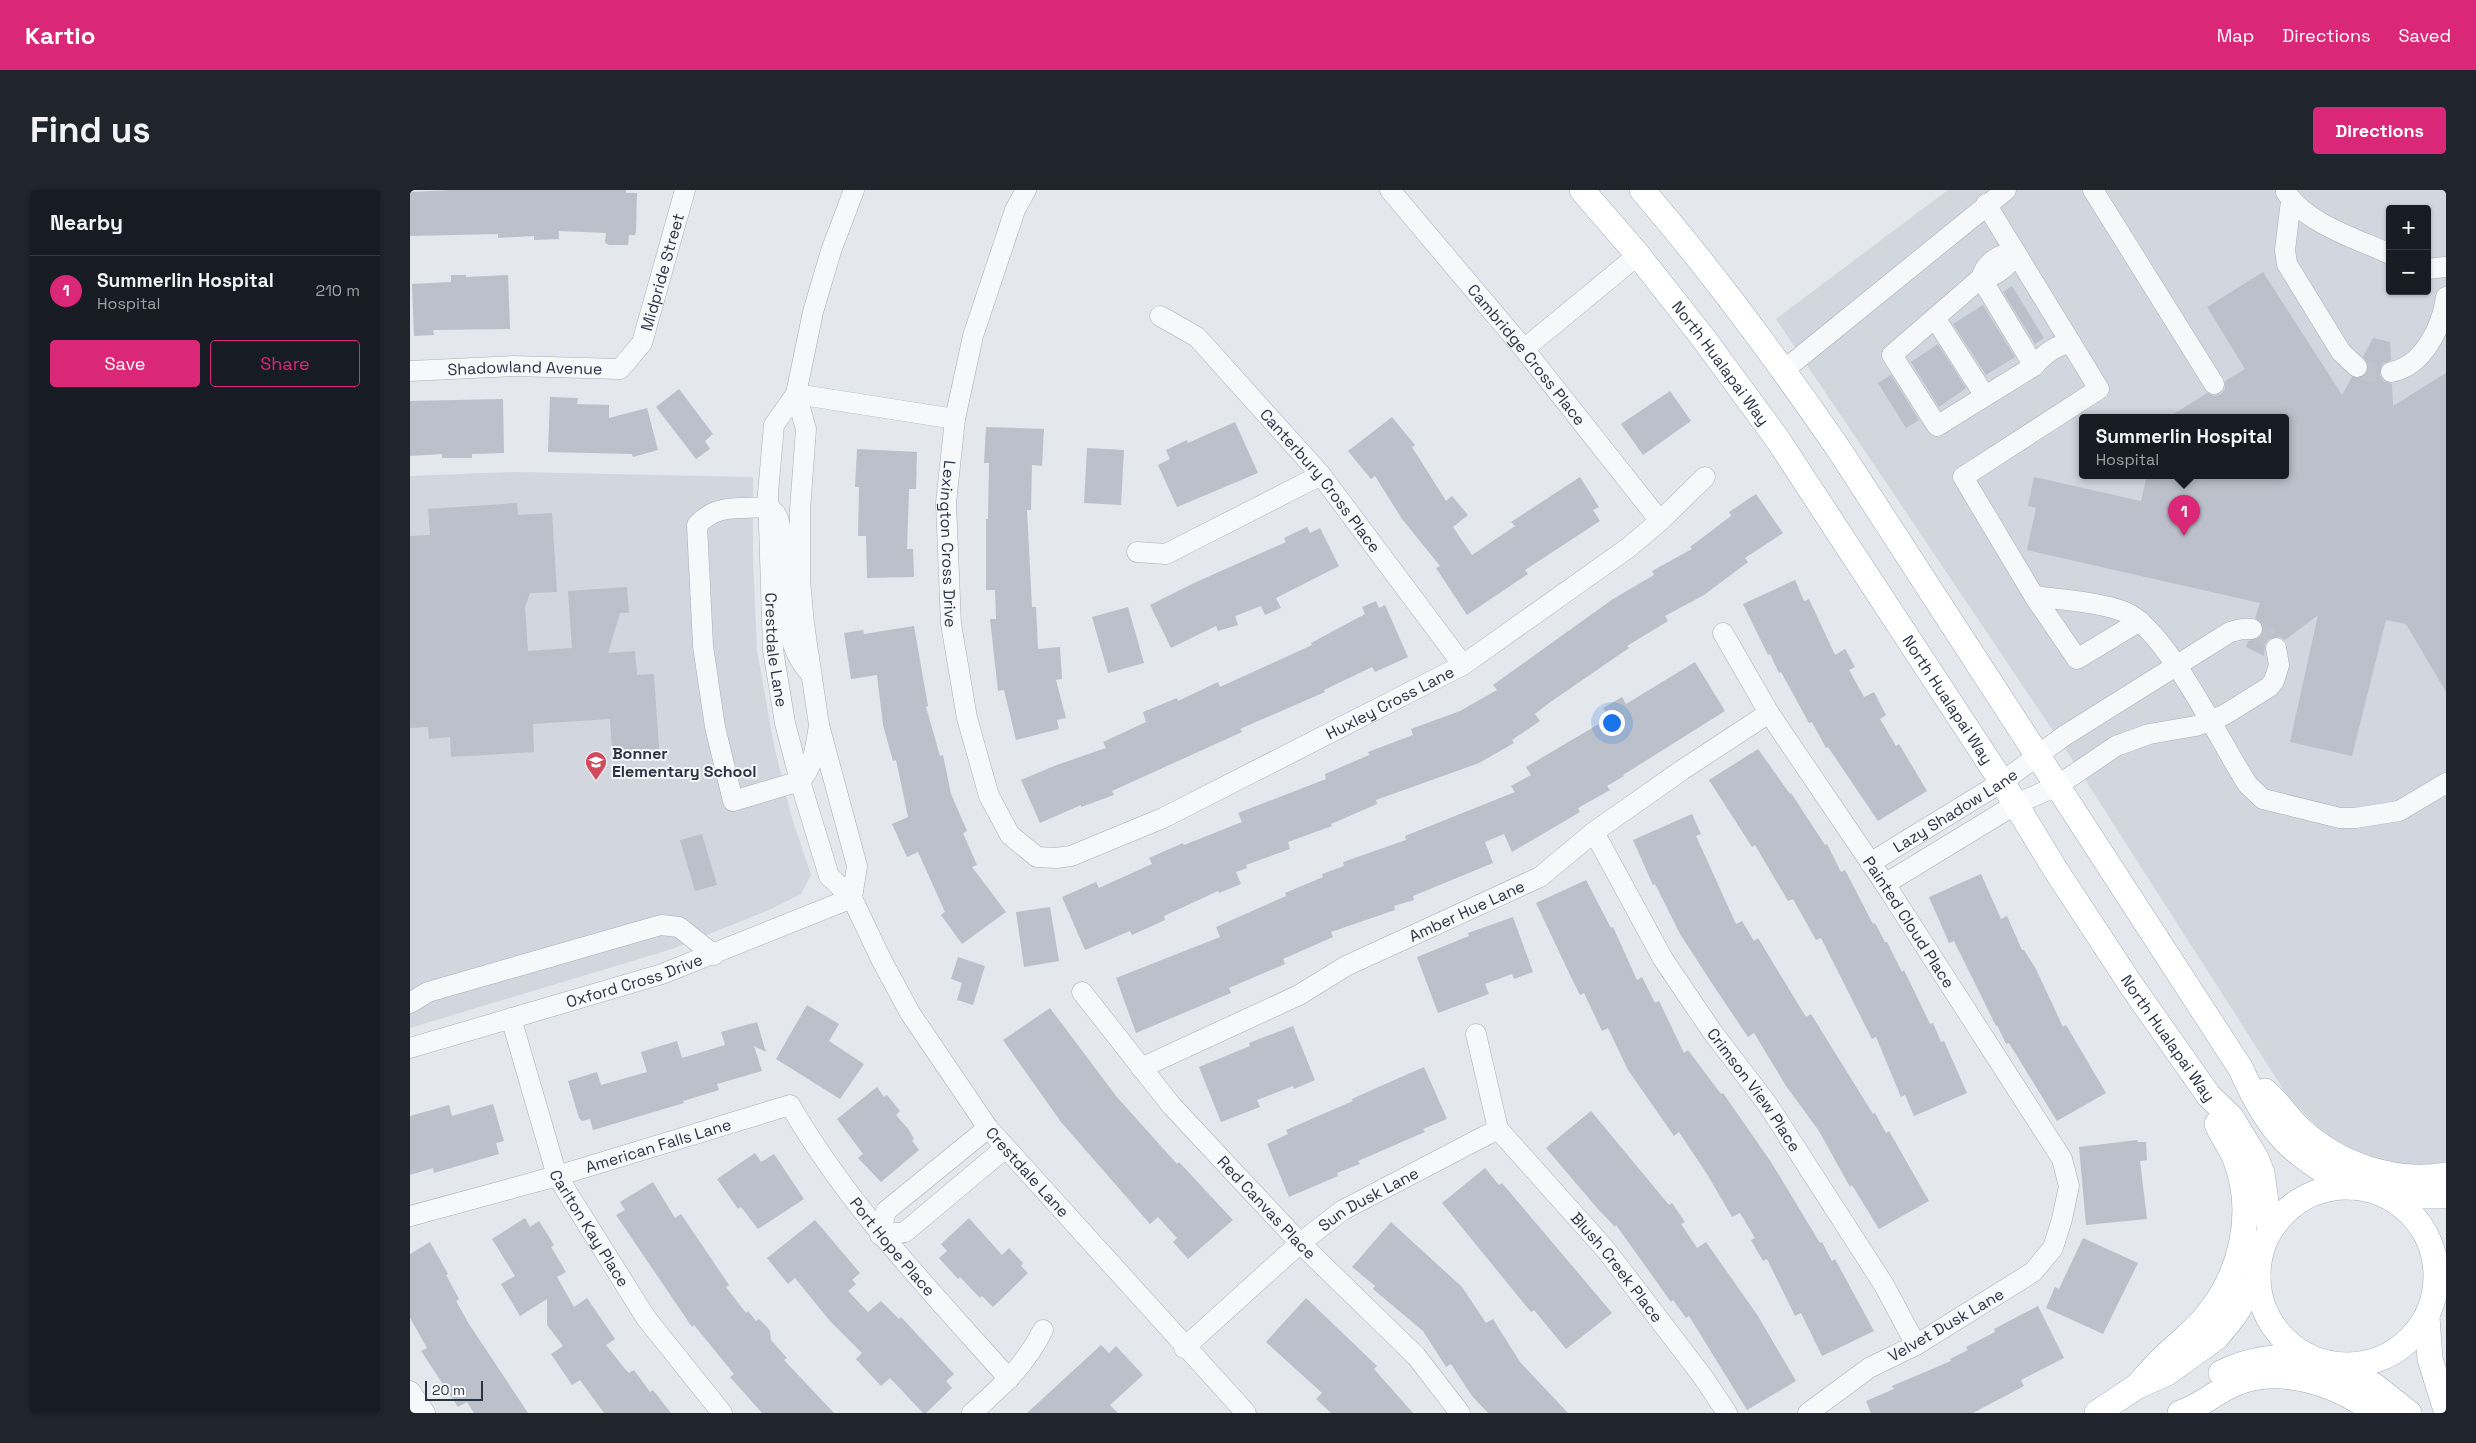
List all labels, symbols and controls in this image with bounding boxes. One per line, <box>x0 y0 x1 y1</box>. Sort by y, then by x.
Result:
text: Kartio <box>25 20 95 51</box>
text: Map <box>2217 24 2254 47</box>
text: Directions <box>2282 24 2371 47</box>
text: Saved <box>2399 24 2451 47</box>
button: Directions <box>2313 107 2446 154</box>
text: Find us <box>30 108 151 152</box>
map controls <box>2386 205 2431 295</box>
button: + <box>2386 205 2431 250</box>
text: Nearby <box>50 209 123 236</box>
street label: Midpride Street <box>635 211 688 333</box>
button: − <box>2386 250 2431 295</box>
text: Summerlin Hospital <box>97 268 274 293</box>
street label: Cambridge Cross Place <box>1463 279 1591 429</box>
text: 1 <box>62 280 70 301</box>
text: 210 m <box>316 280 360 301</box>
text: Hospital <box>97 293 160 314</box>
street label: North Hualapai Way <box>1667 296 1774 430</box>
button: Save <box>50 340 200 387</box>
button: Share <box>210 340 360 387</box>
street label: Shadowland Avenue <box>447 355 603 380</box>
street label: Canterbury Cross Place <box>1256 404 1386 557</box>
popup <box>2079 414 2289 479</box>
text: Summerlin Hospital <box>2096 424 2272 449</box>
text: Hospital <box>2096 449 2159 470</box>
street label: Lexington Cross Drive <box>935 459 962 628</box>
pin: 1 <box>2168 495 2200 536</box>
street label: Crestdale Lane <box>761 592 793 709</box>
street label: North Hualapai Way <box>1898 631 1998 768</box>
street label: Huxley Cross Lane <box>1322 661 1458 744</box>
your location <box>1599 710 1625 736</box>
place label: Bonner Elementary School <box>612 743 756 782</box>
school or university icon: Bonner Elementary School <box>584 750 608 781</box>
street label: Lazy Shadow Lane <box>1889 764 2022 857</box>
street label: Painted Cloud Place <box>1859 852 1960 992</box>
street label: Amber Hue Lane <box>1405 875 1528 946</box>
street label: Oxford Cross Drive <box>563 948 705 1012</box>
street label: North Hualapai Way <box>2116 970 2220 1106</box>
street label: Crimson View Place <box>1703 1024 1806 1156</box>
street label: American Falls Lane <box>583 1113 734 1177</box>
street label: Crestdale Lane <box>981 1122 1074 1222</box>
street label: Red Canvas Place <box>1213 1151 1321 1264</box>
street label: Sun Dusk Lane <box>1314 1162 1422 1236</box>
street label: Carlton Kay Place <box>545 1167 634 1291</box>
street label: Port Hope Place <box>845 1193 940 1300</box>
street label: Blush Creek Place <box>1566 1207 1668 1327</box>
street label: Velvet Dusk Lane <box>1884 1283 2008 1367</box>
scale bar <box>425 1378 482 1401</box>
text: 20 m <box>432 1381 465 1399</box>

